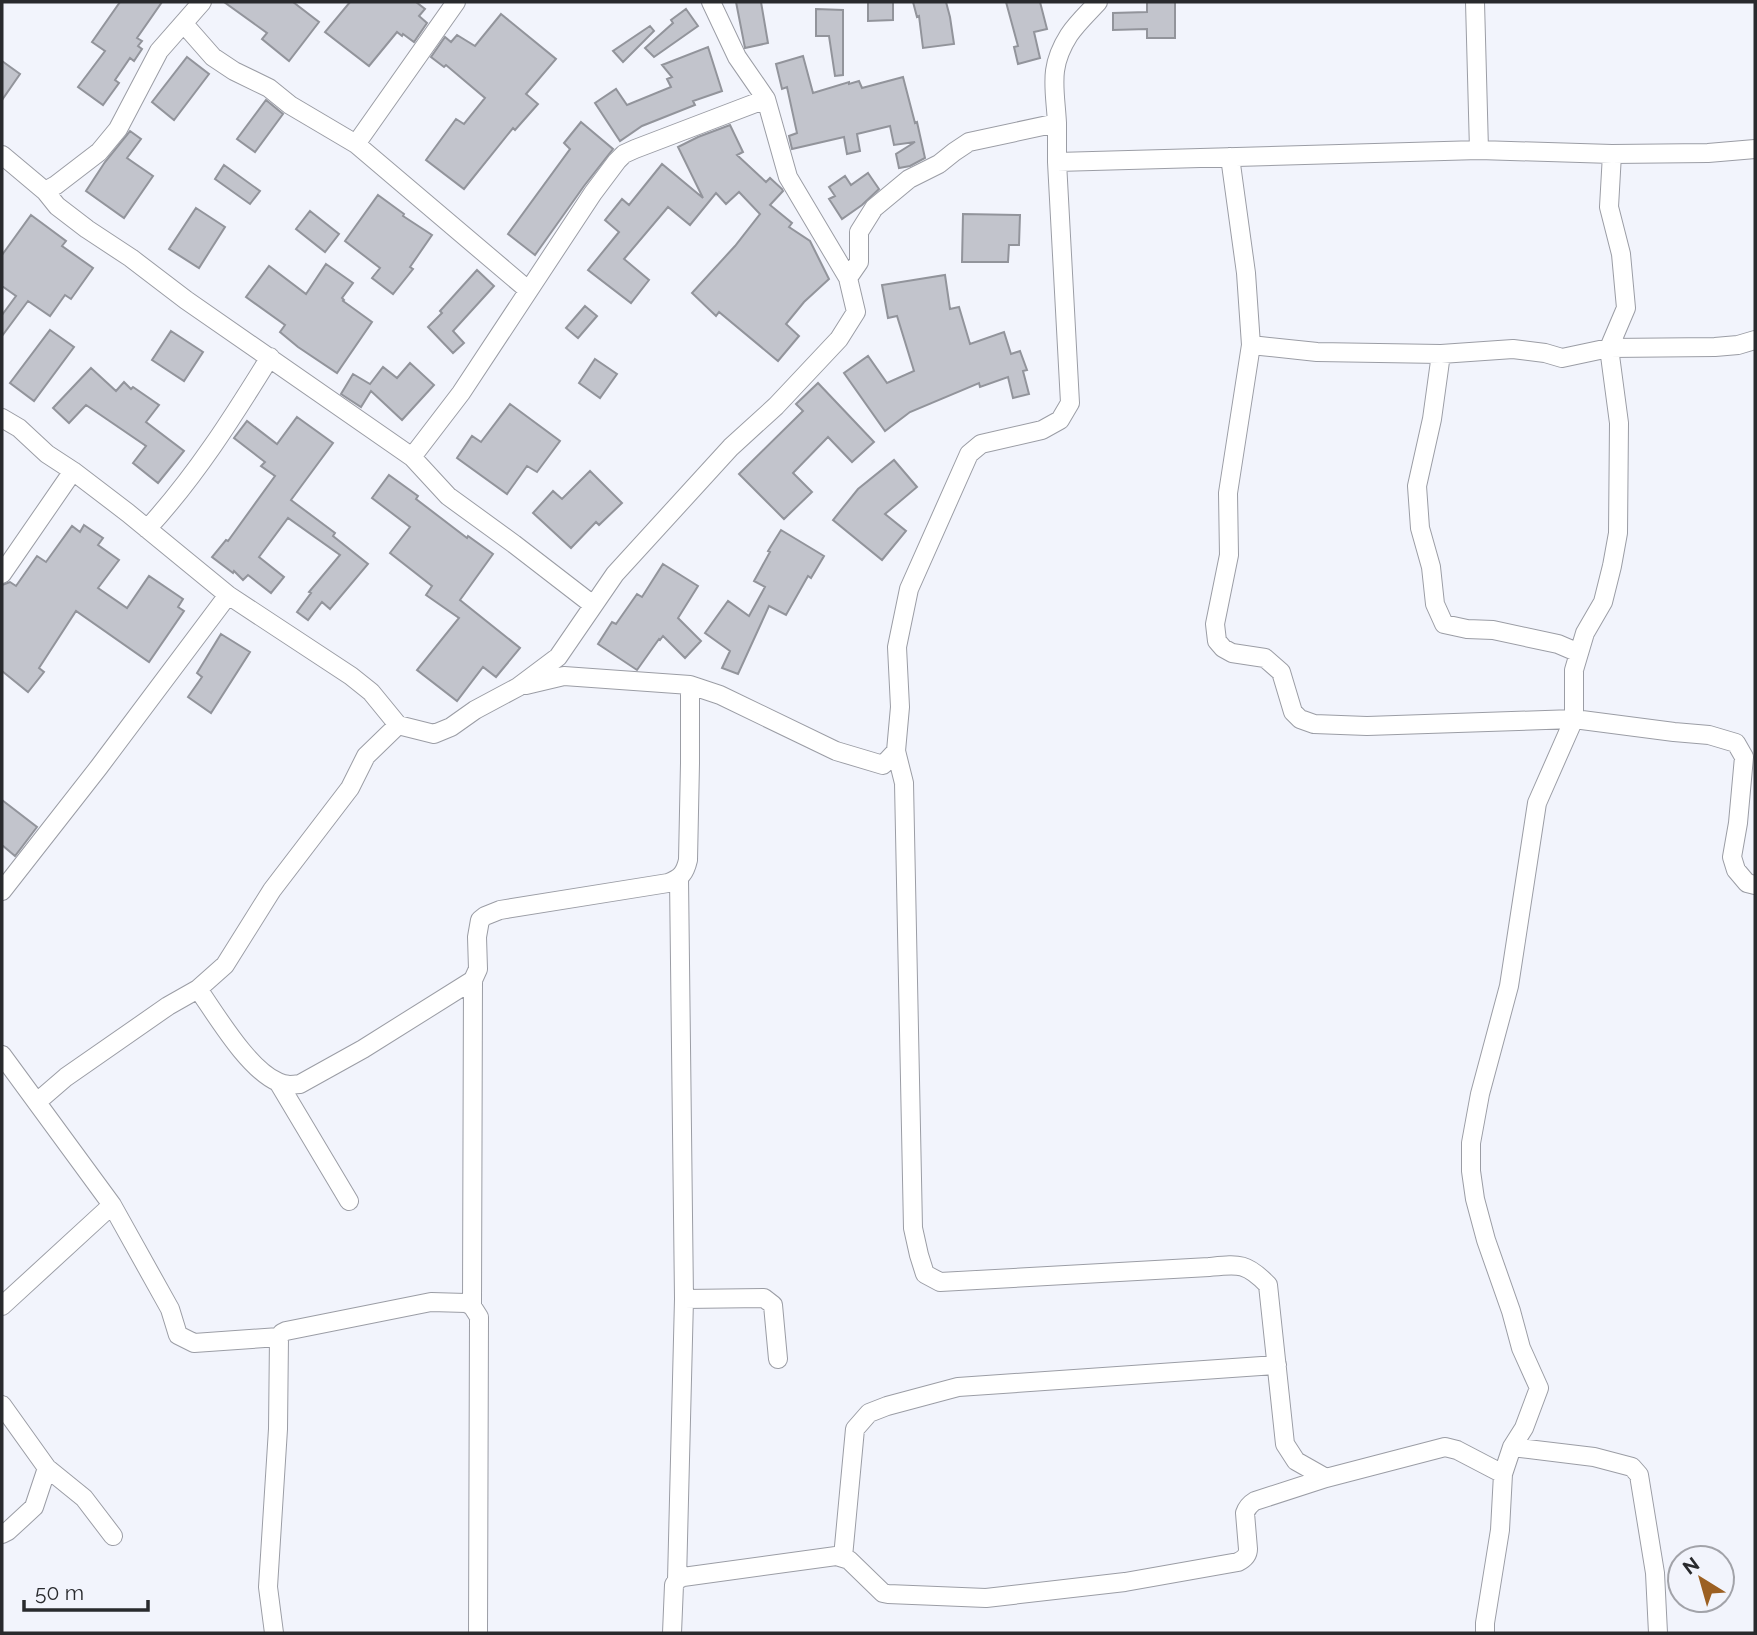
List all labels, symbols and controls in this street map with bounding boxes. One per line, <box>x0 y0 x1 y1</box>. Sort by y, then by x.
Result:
north arrow <box>1666 1544 1736 1614</box>
text: N <box>1678 1552 1703 1579</box>
scale bar <box>24 1568 149 1612</box>
text: 50 m <box>35 1580 84 1605</box>

